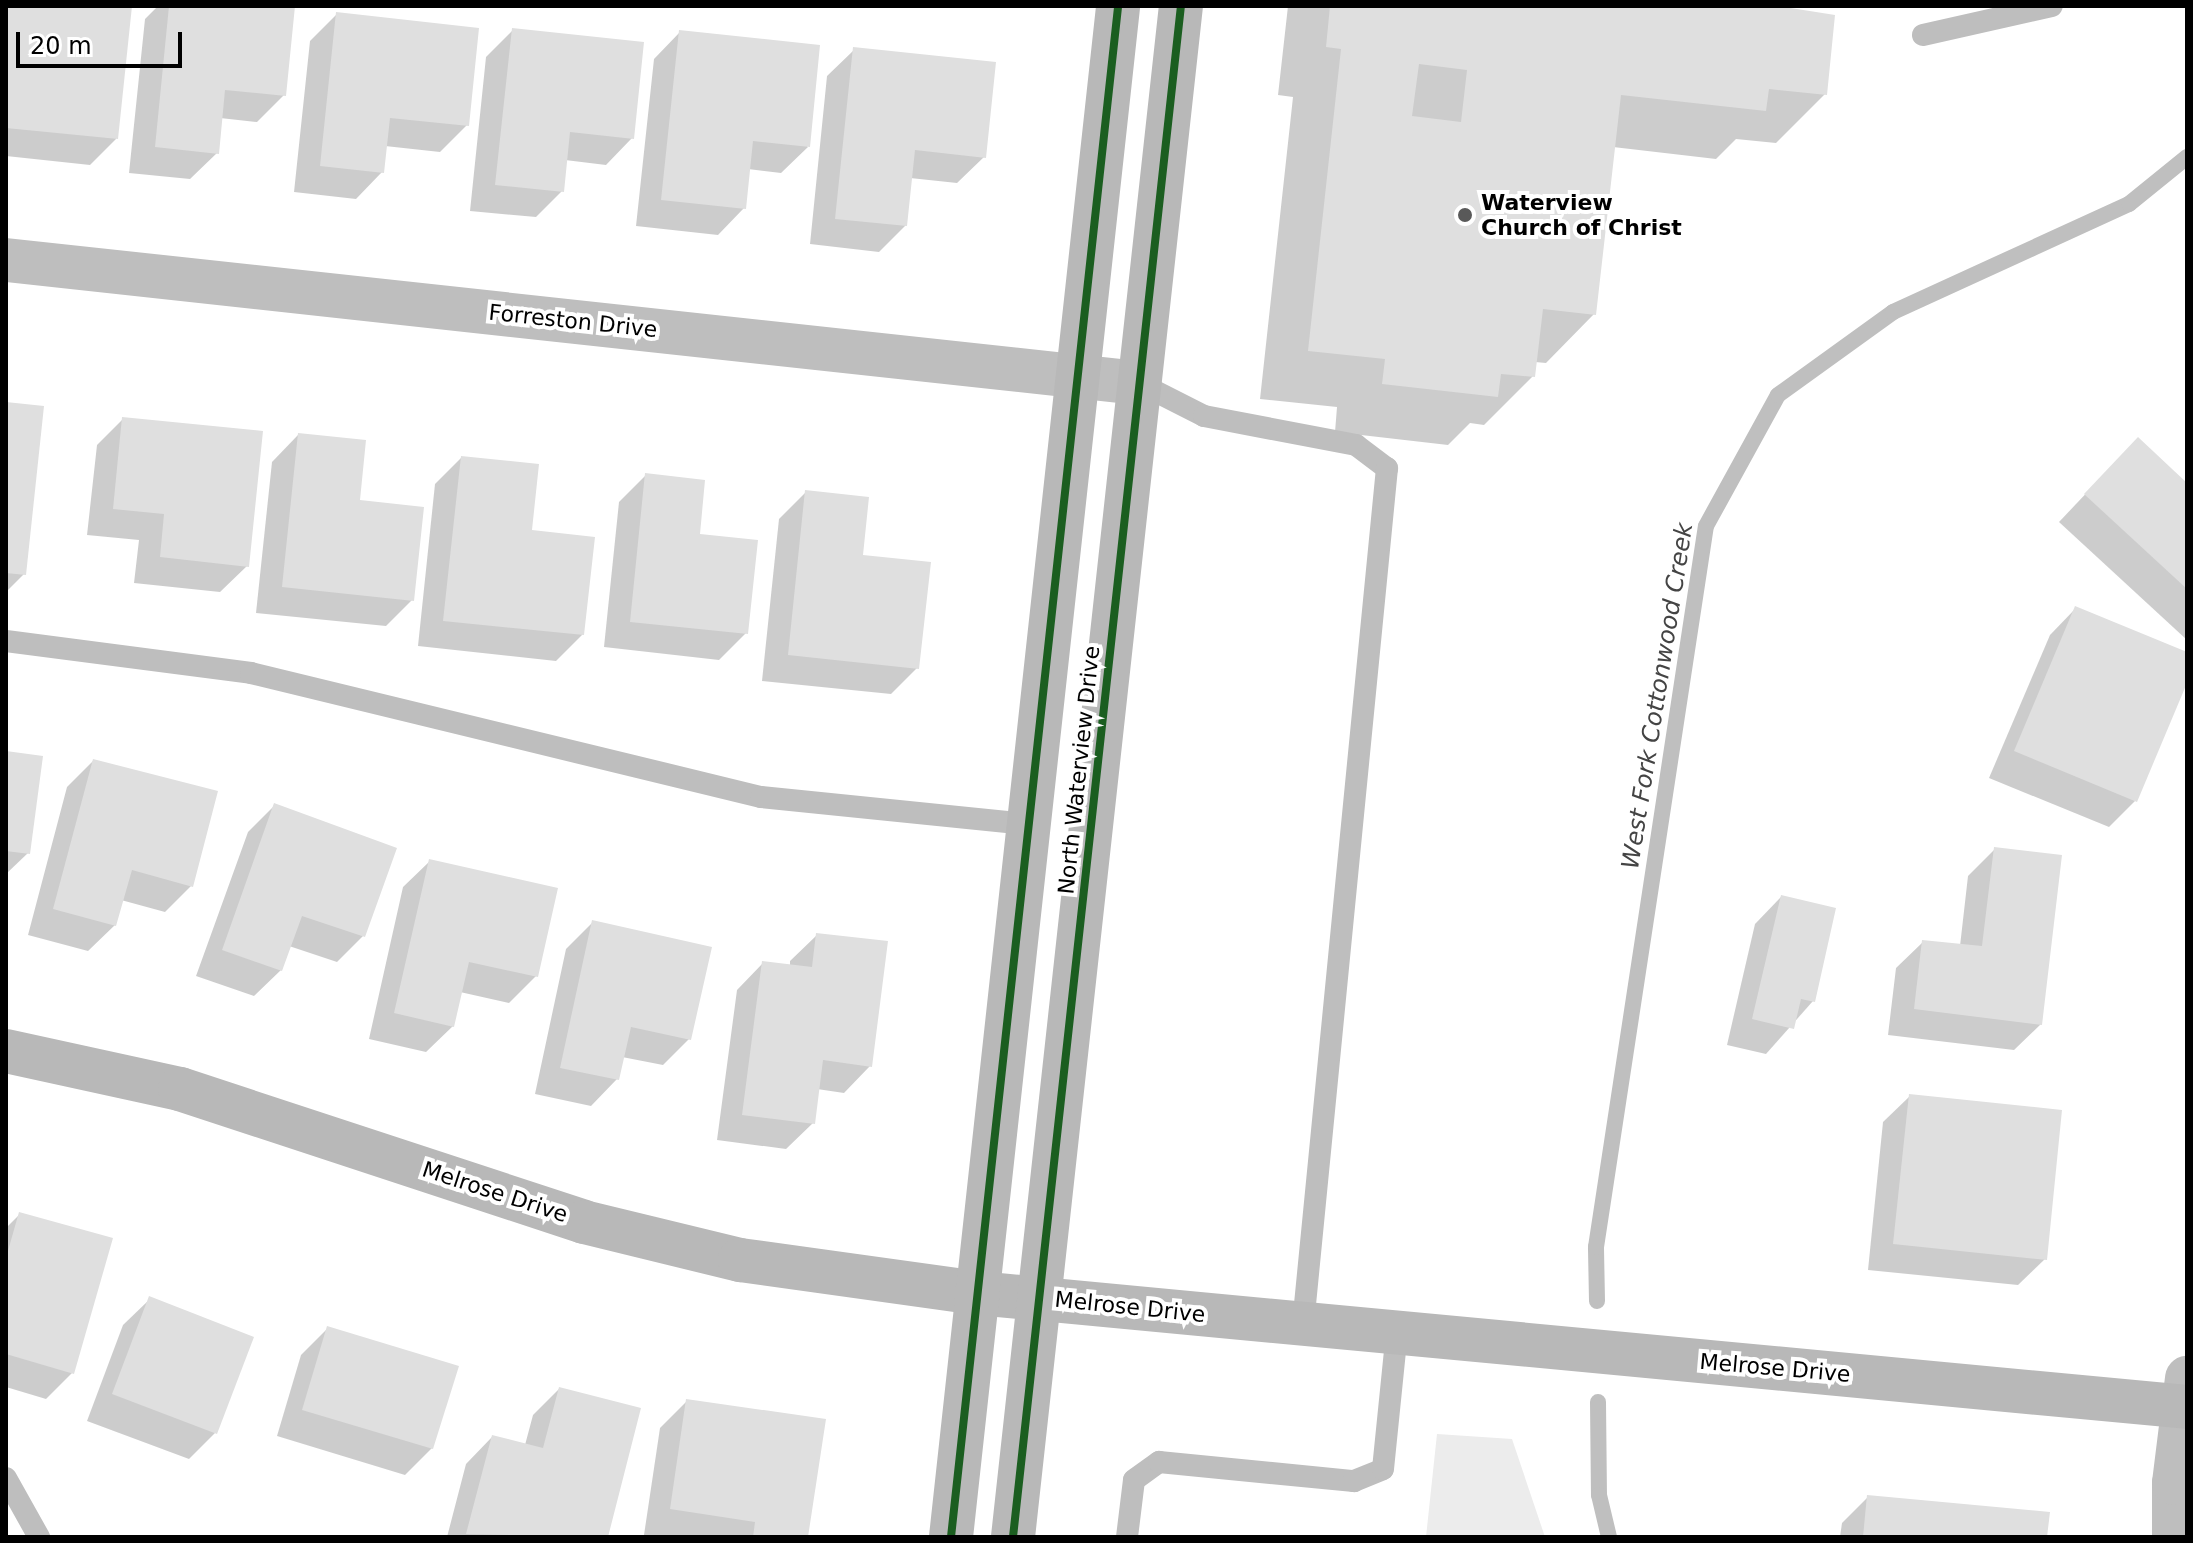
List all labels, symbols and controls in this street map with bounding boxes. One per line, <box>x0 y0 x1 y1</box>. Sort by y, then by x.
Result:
scale bar <box>20 16 186 66</box>
text: 20 m <box>30 32 92 60</box>
place label: Waterview Church of Christ <box>1481 189 1682 240</box>
marker: Waterview Church of Christ <box>1456 206 1474 224</box>
street label: Forreston Drive <box>487 299 659 343</box>
water label: West Fork Cottonwood Creek <box>1616 521 1700 871</box>
street label: North Waterview Drive <box>1053 644 1105 896</box>
street label: Melrose Drive <box>419 1156 571 1228</box>
street label: Melrose Drive <box>1053 1286 1207 1328</box>
street label: Melrose Drive <box>1698 1348 1852 1388</box>

